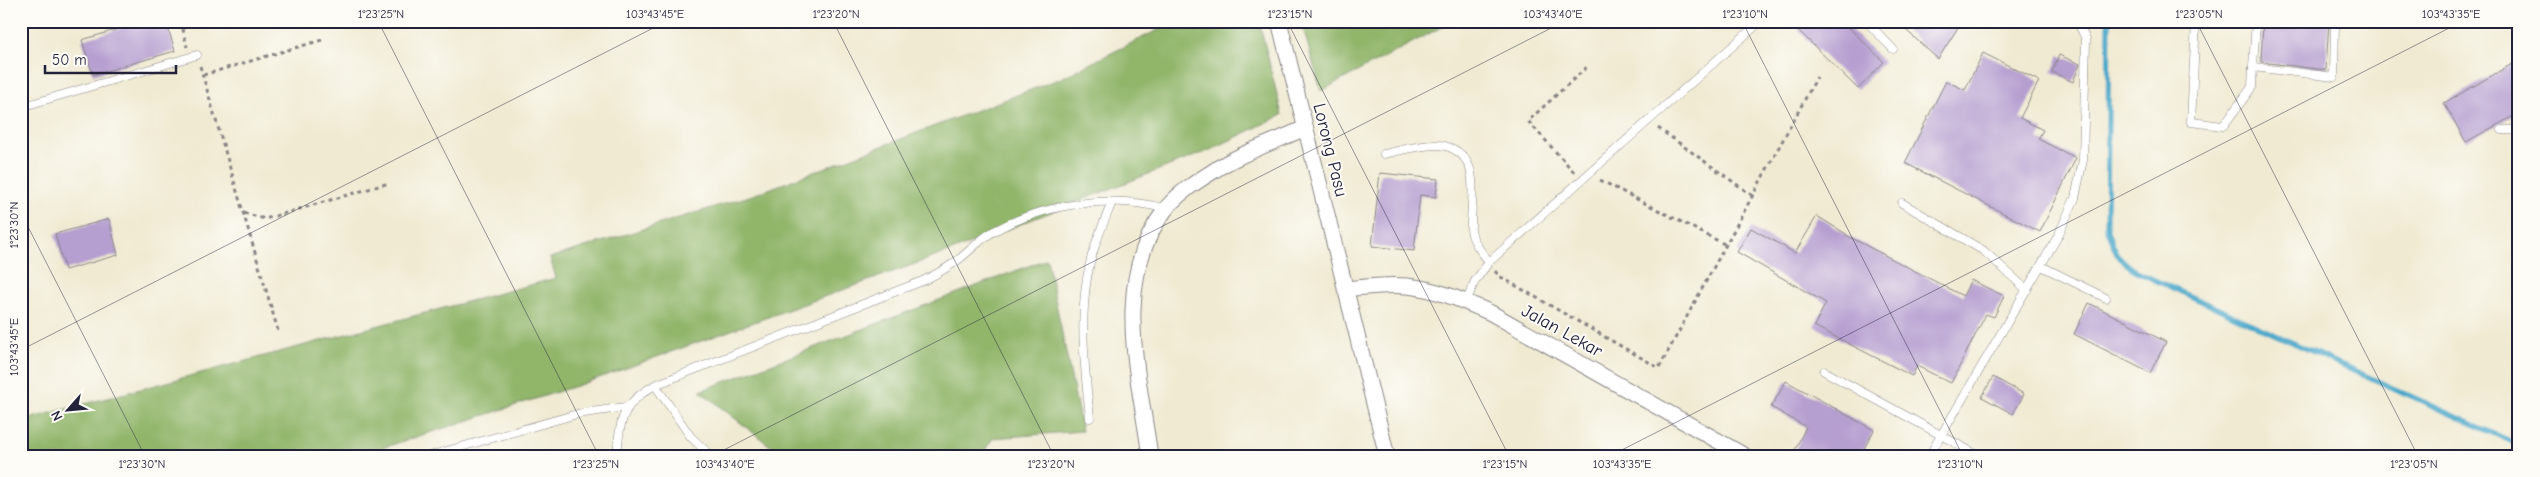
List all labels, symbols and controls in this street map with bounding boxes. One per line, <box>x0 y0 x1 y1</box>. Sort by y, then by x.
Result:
text: 1°23'25"N <box>358 7 404 21</box>
text: 103°43'45"E <box>626 7 684 21</box>
text: 1°23'20"N <box>812 7 860 21</box>
text: 1°23'15"N <box>1268 7 1312 21</box>
text: 103°43'40"E <box>1524 7 1582 21</box>
text: 1°23'10"N <box>1722 7 1768 21</box>
text: 1°23'05"N <box>2175 7 2223 21</box>
text: 103°43'35"E <box>2422 7 2480 21</box>
scale bar <box>45 42 176 74</box>
text: 50 m <box>52 51 87 69</box>
street label: Lorong Pasu <box>1308 101 1352 199</box>
text: 1°23'30"N <box>7 202 21 249</box>
street label: Jalan Lekar <box>1518 300 1607 362</box>
text: 103°43'45"E <box>7 318 21 376</box>
north arrow <box>42 384 92 434</box>
text: N <box>47 408 67 424</box>
text: 1°23'30"N <box>119 457 166 471</box>
text: 1°23'25"N <box>573 457 619 471</box>
text: 103°43'40"E <box>696 457 754 471</box>
text: 1°23'20"N <box>1027 457 1075 471</box>
text: 1°23'15"N <box>1483 457 1527 471</box>
text: 103°43'35"E <box>1593 457 1651 471</box>
text: 1°23'10"N <box>1937 457 1983 471</box>
text: 1°23'05"N <box>2390 457 2438 471</box>

